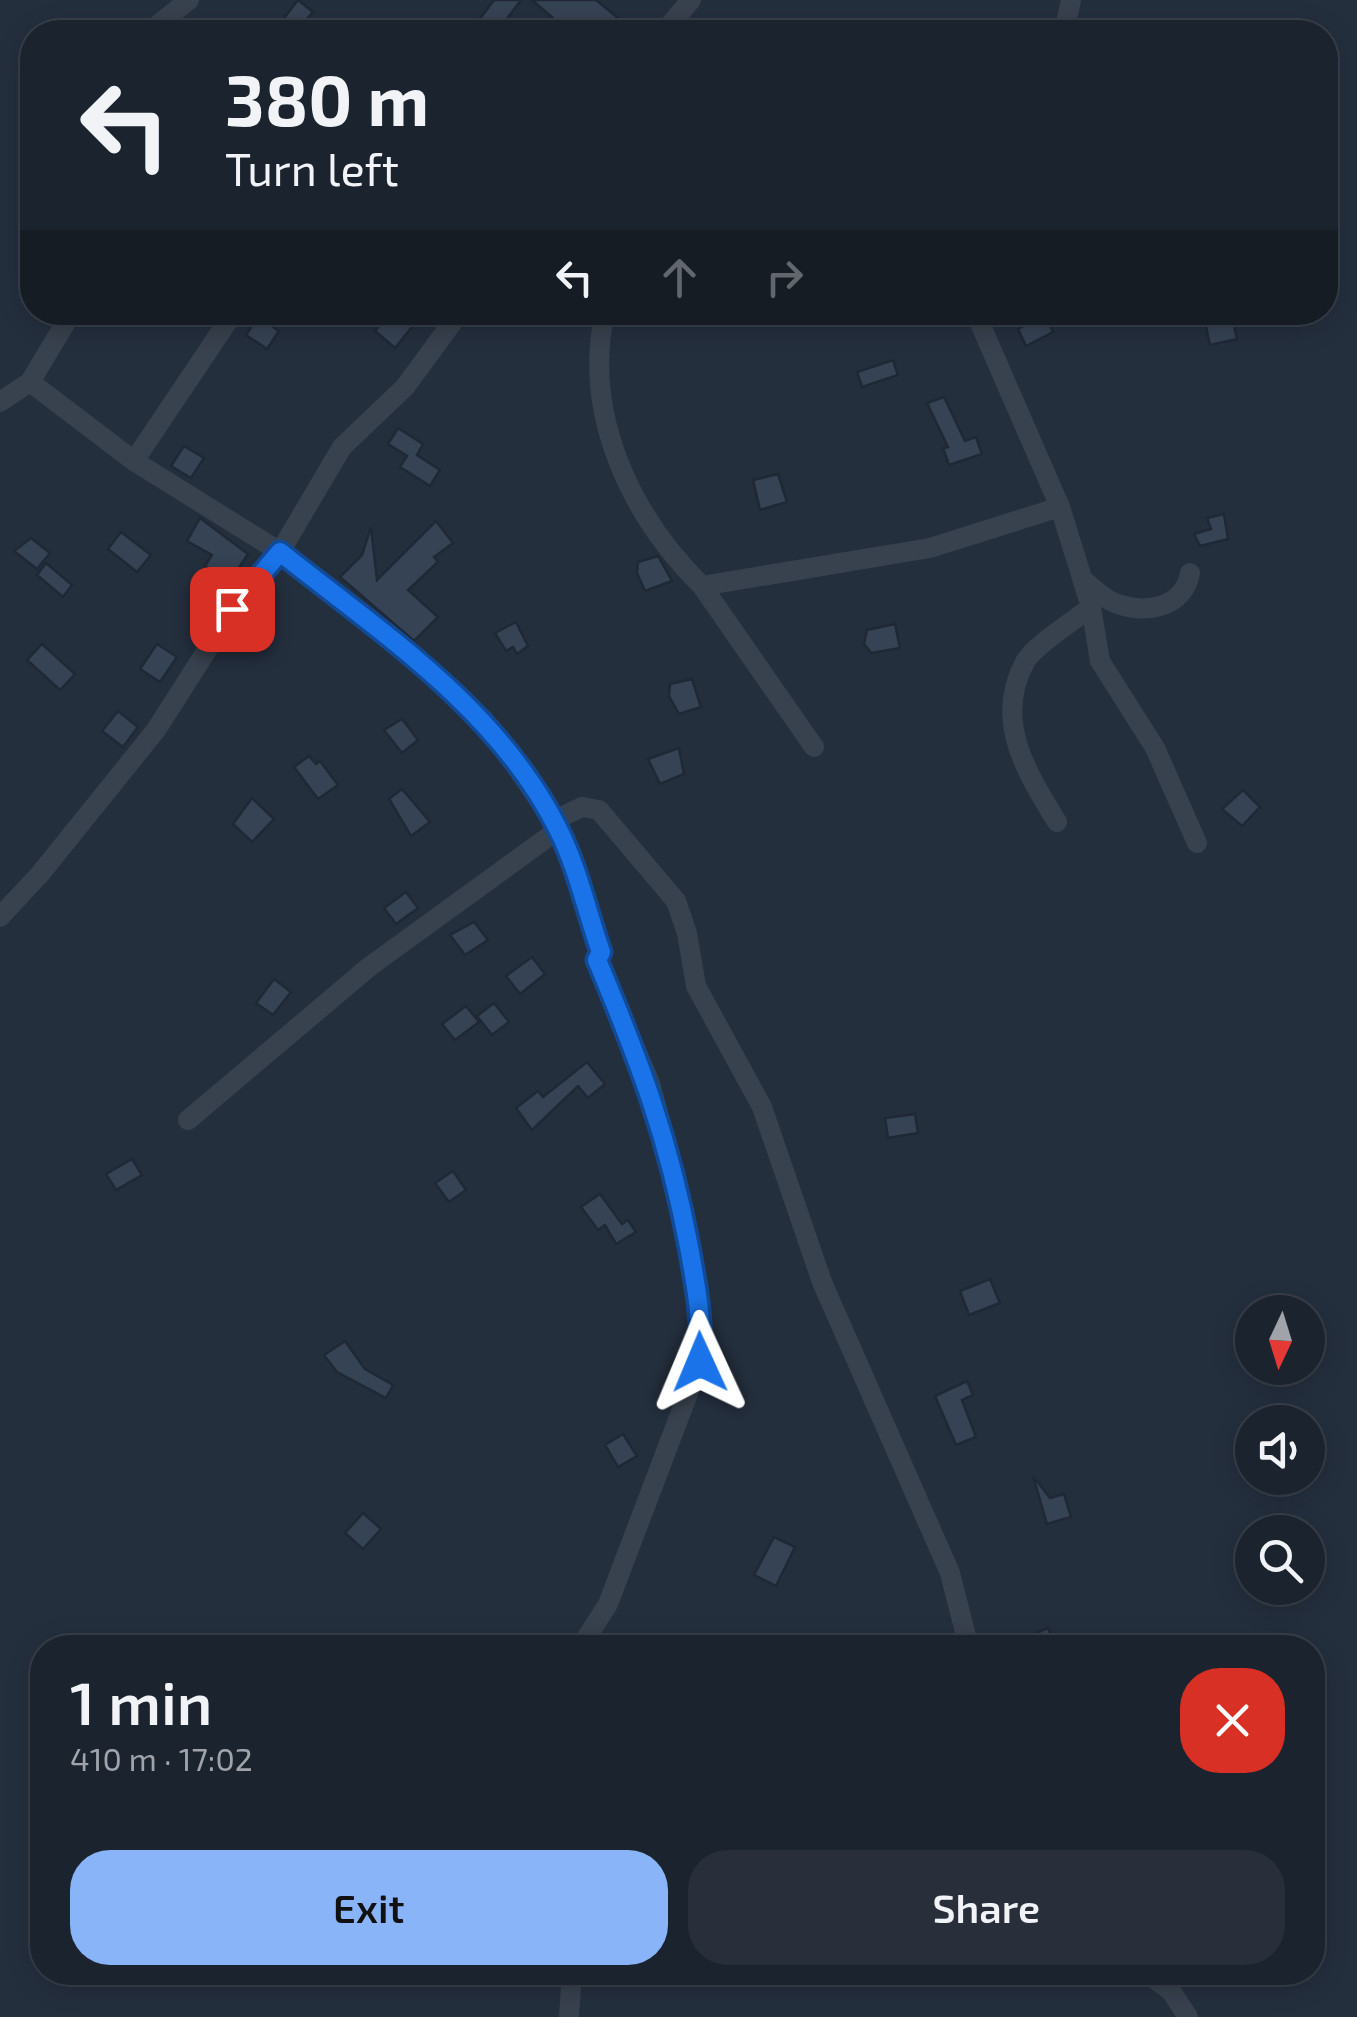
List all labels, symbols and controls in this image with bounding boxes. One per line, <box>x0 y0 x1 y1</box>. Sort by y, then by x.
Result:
text: 380 m <box>225 56 429 140</box>
icon: left <box>60 60 190 190</box>
text: Turn left <box>225 141 399 195</box>
icon: left <box>547 250 602 305</box>
icon: ahead <box>652 250 707 305</box>
icon: right <box>757 250 812 305</box>
pin <box>190 567 275 652</box>
icon: arrive <box>205 582 260 637</box>
north arrow <box>1235 1295 1325 1385</box>
map controls <box>1235 1295 1325 1605</box>
position arrow <box>648 1310 752 1414</box>
button: sound <box>1235 1405 1325 1495</box>
button: search <box>1235 1515 1325 1605</box>
text: 1 min <box>70 1665 212 1737</box>
button: close <box>1180 1668 1285 1773</box>
text: 410 m · 17:02 <box>70 1739 253 1777</box>
button: Exit <box>70 1850 668 1965</box>
button: Share <box>688 1850 1285 1965</box>

